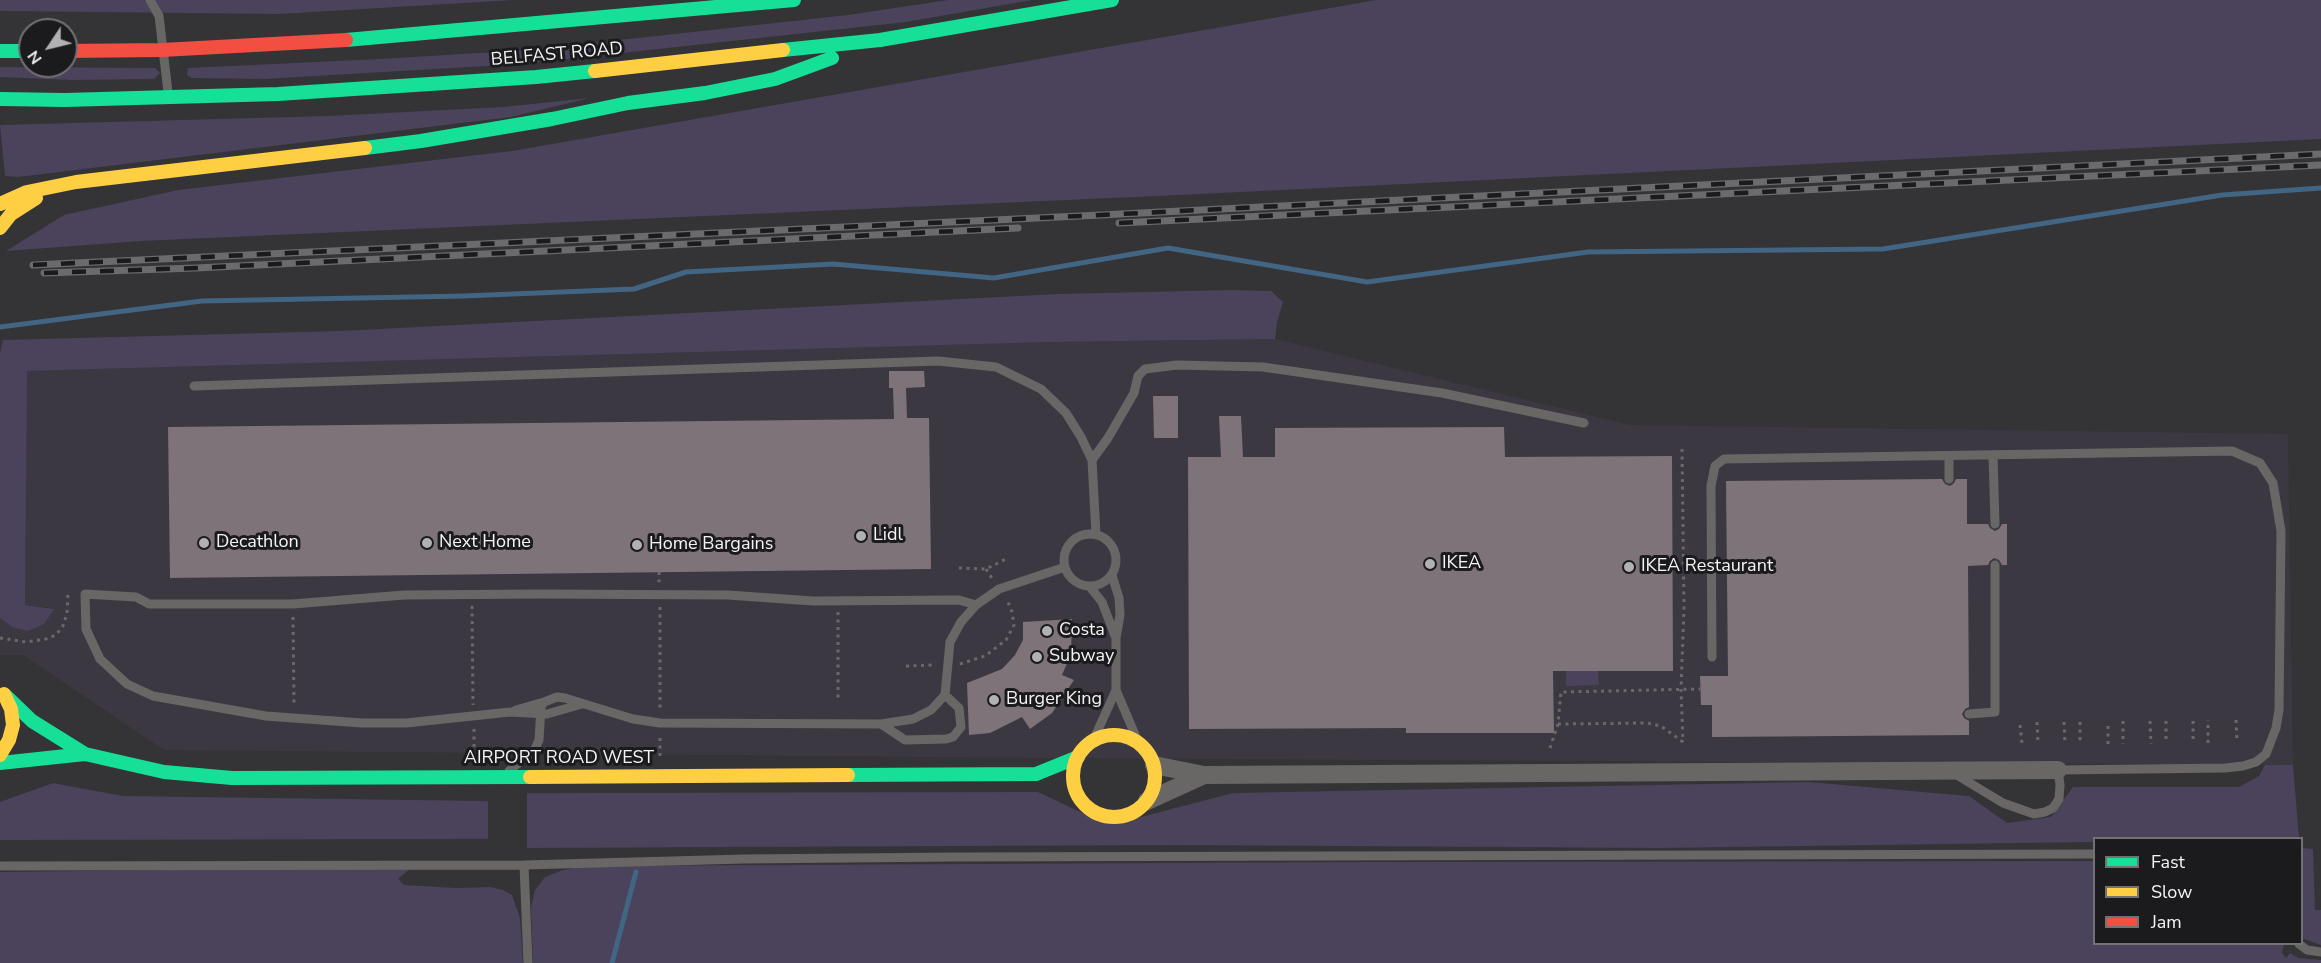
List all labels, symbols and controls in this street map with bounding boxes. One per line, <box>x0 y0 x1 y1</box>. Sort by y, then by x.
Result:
north arrow <box>18 18 78 78</box>
street label: BELFAST ROAD <box>490 38 624 72</box>
text: N <box>22 46 47 68</box>
place label: Lidl <box>873 525 903 547</box>
marker: Lidl <box>854 529 868 543</box>
place label: Decathlon <box>216 532 299 554</box>
place label: Next Home <box>439 532 531 554</box>
place label: Home Bargains <box>649 534 773 556</box>
marker: Decathlon <box>197 536 211 550</box>
marker: Next Home <box>420 536 434 550</box>
marker: Home Bargains <box>630 538 644 552</box>
place label: IKEA <box>1442 553 1481 575</box>
place label: IKEA Restaurant <box>1641 556 1773 578</box>
marker: IKEA <box>1423 557 1437 571</box>
marker: IKEA Restaurant <box>1622 560 1636 574</box>
place label: Costa <box>1059 620 1105 642</box>
marker: Costa <box>1040 624 1054 638</box>
place label: Subway <box>1049 646 1114 668</box>
marker: Subway <box>1030 650 1044 664</box>
place label: Burger King <box>1006 689 1102 711</box>
marker: Burger King <box>987 693 1001 707</box>
street label: AIRPORT ROAD WEST <box>464 748 654 770</box>
legend <box>2093 837 2303 945</box>
text: Fast <box>2151 850 2185 874</box>
text: Slow <box>2151 880 2192 904</box>
text: Jam <box>2151 910 2182 934</box>

